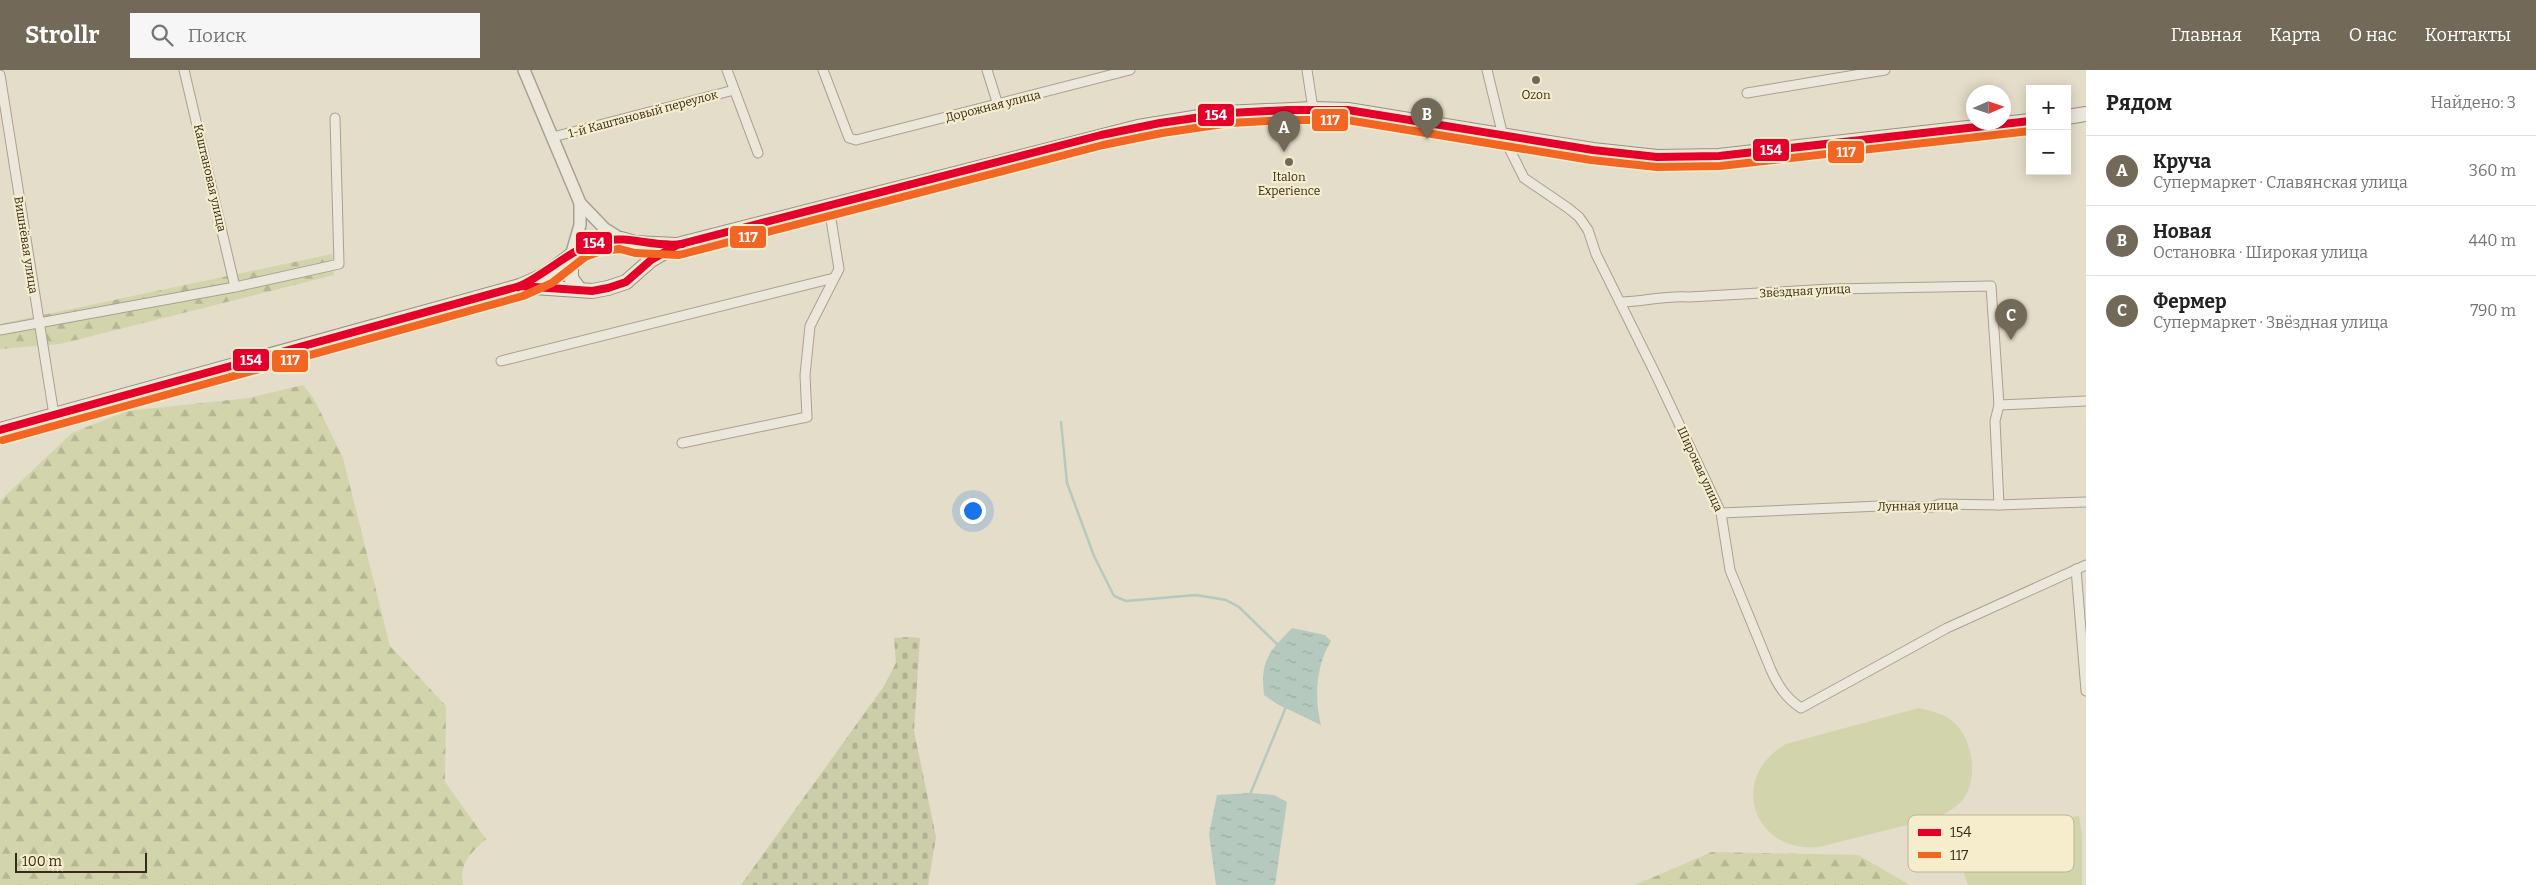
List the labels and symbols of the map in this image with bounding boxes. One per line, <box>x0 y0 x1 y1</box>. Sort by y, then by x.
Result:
marker: Ozon <box>1530 74 1542 86</box>
north arrow <box>1966 85 2011 130</box>
street label: 1-й Каштановый переулок <box>567 87 719 141</box>
street label: Дорожная улица <box>944 87 1042 125</box>
place label: Ozon <box>1521 88 1551 102</box>
pin: B <box>1411 98 1443 139</box>
line badge: 154 <box>1197 103 1235 127</box>
text: 154 <box>1205 107 1228 124</box>
line badge: 117 <box>1311 108 1349 132</box>
pin: A <box>1268 111 1300 152</box>
text: 117 <box>1320 112 1340 129</box>
street label: Каштановая улица <box>191 123 229 234</box>
line badge: 154 <box>1752 138 1790 162</box>
line badge: 117 <box>1827 140 1865 164</box>
text: 154 <box>1760 142 1783 159</box>
text: 117 <box>1836 144 1856 161</box>
marker: Italon Experience <box>1283 156 1295 168</box>
place label: Italon Experience <box>1258 170 1320 198</box>
street label: Вишнёвая улица <box>11 195 41 295</box>
line badge: 117 <box>729 225 767 249</box>
text: 117 <box>738 229 758 246</box>
line badge: 154 <box>575 231 613 255</box>
text: 154 <box>583 235 606 252</box>
street label: Звёздная улица <box>1759 282 1852 300</box>
pin: C <box>1995 299 2027 340</box>
line badge: 154 <box>232 348 270 372</box>
line badge: 117 <box>271 349 309 373</box>
text: 154 <box>240 352 263 369</box>
text: 117 <box>280 352 300 369</box>
street label: Широкая улица <box>1674 424 1726 514</box>
your location <box>960 498 986 524</box>
street label: Лунная улица <box>1877 498 1959 514</box>
legend <box>1908 815 2074 872</box>
text: 154 <box>1950 824 1971 841</box>
text: 117 <box>1950 847 1968 864</box>
scale bar <box>15 850 148 873</box>

